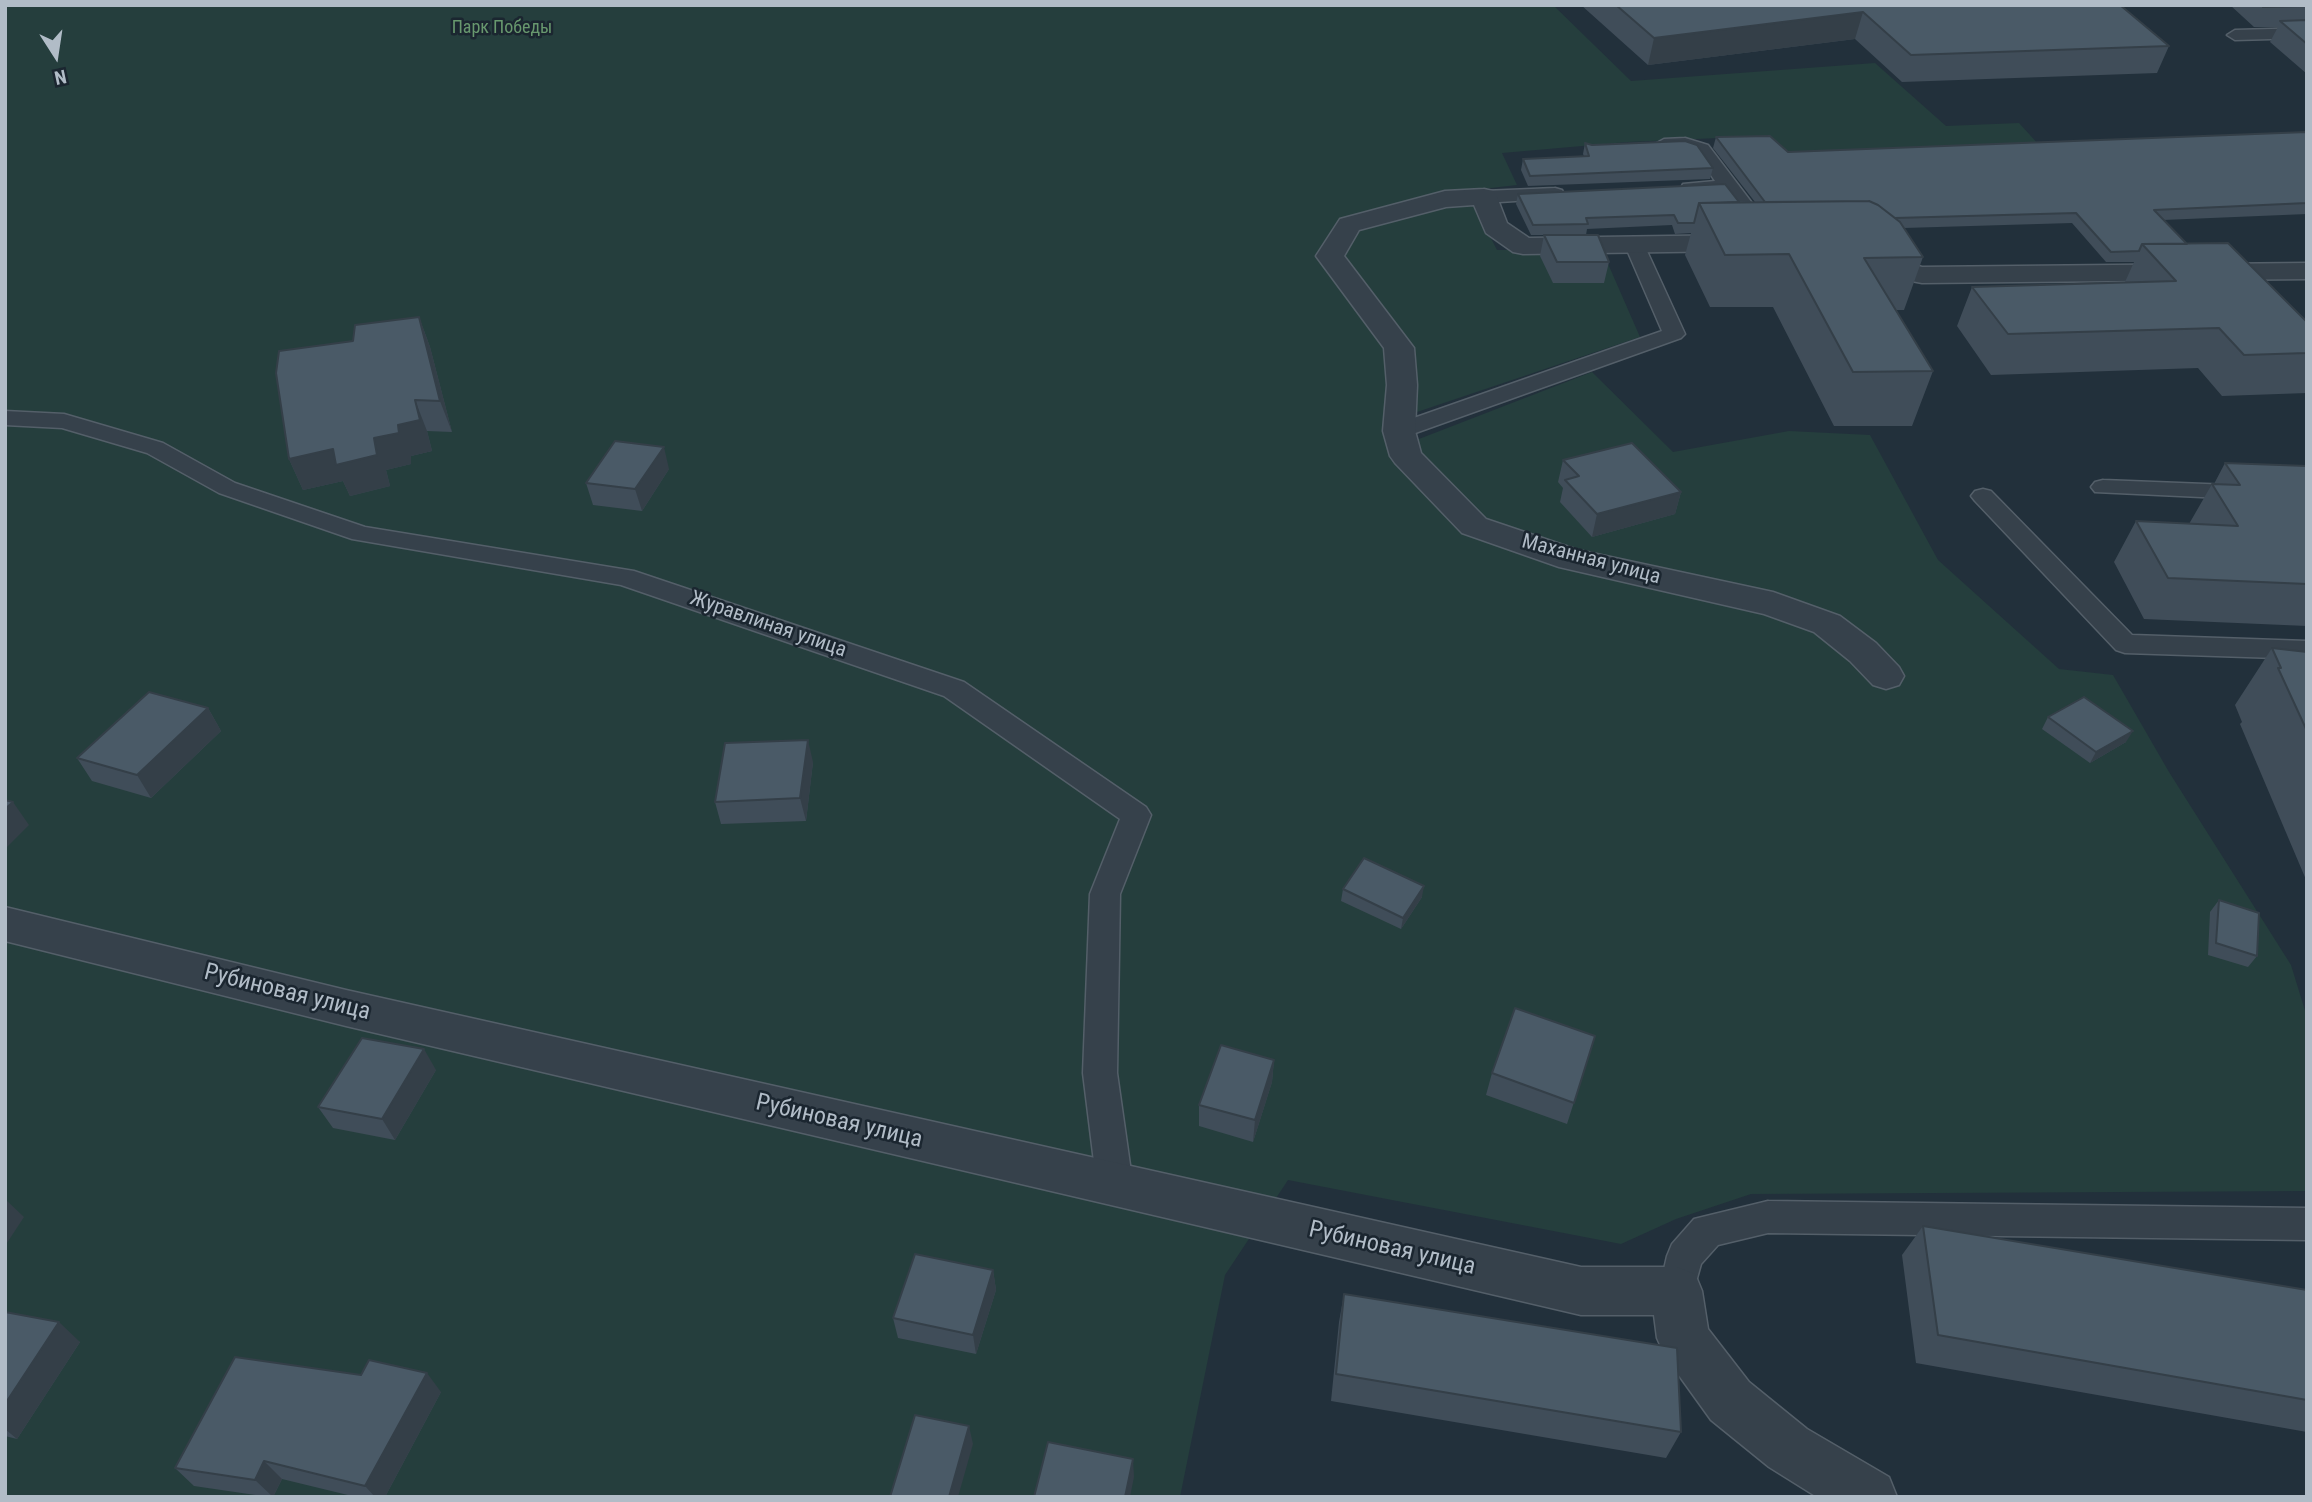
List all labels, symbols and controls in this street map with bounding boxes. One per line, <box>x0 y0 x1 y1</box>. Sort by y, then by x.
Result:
park label: Парк Победы <box>452 17 552 39</box>
north arrow <box>21 21 91 91</box>
text: N <box>52 65 69 89</box>
street label: Маханная улица <box>1519 529 1663 591</box>
street label: Журавлиная улица <box>686 586 850 664</box>
street label: Рубиновая улица <box>201 958 373 1028</box>
street label: Рубиновая улица <box>753 1089 925 1155</box>
street label: Рубиновая улица <box>1306 1216 1478 1282</box>

